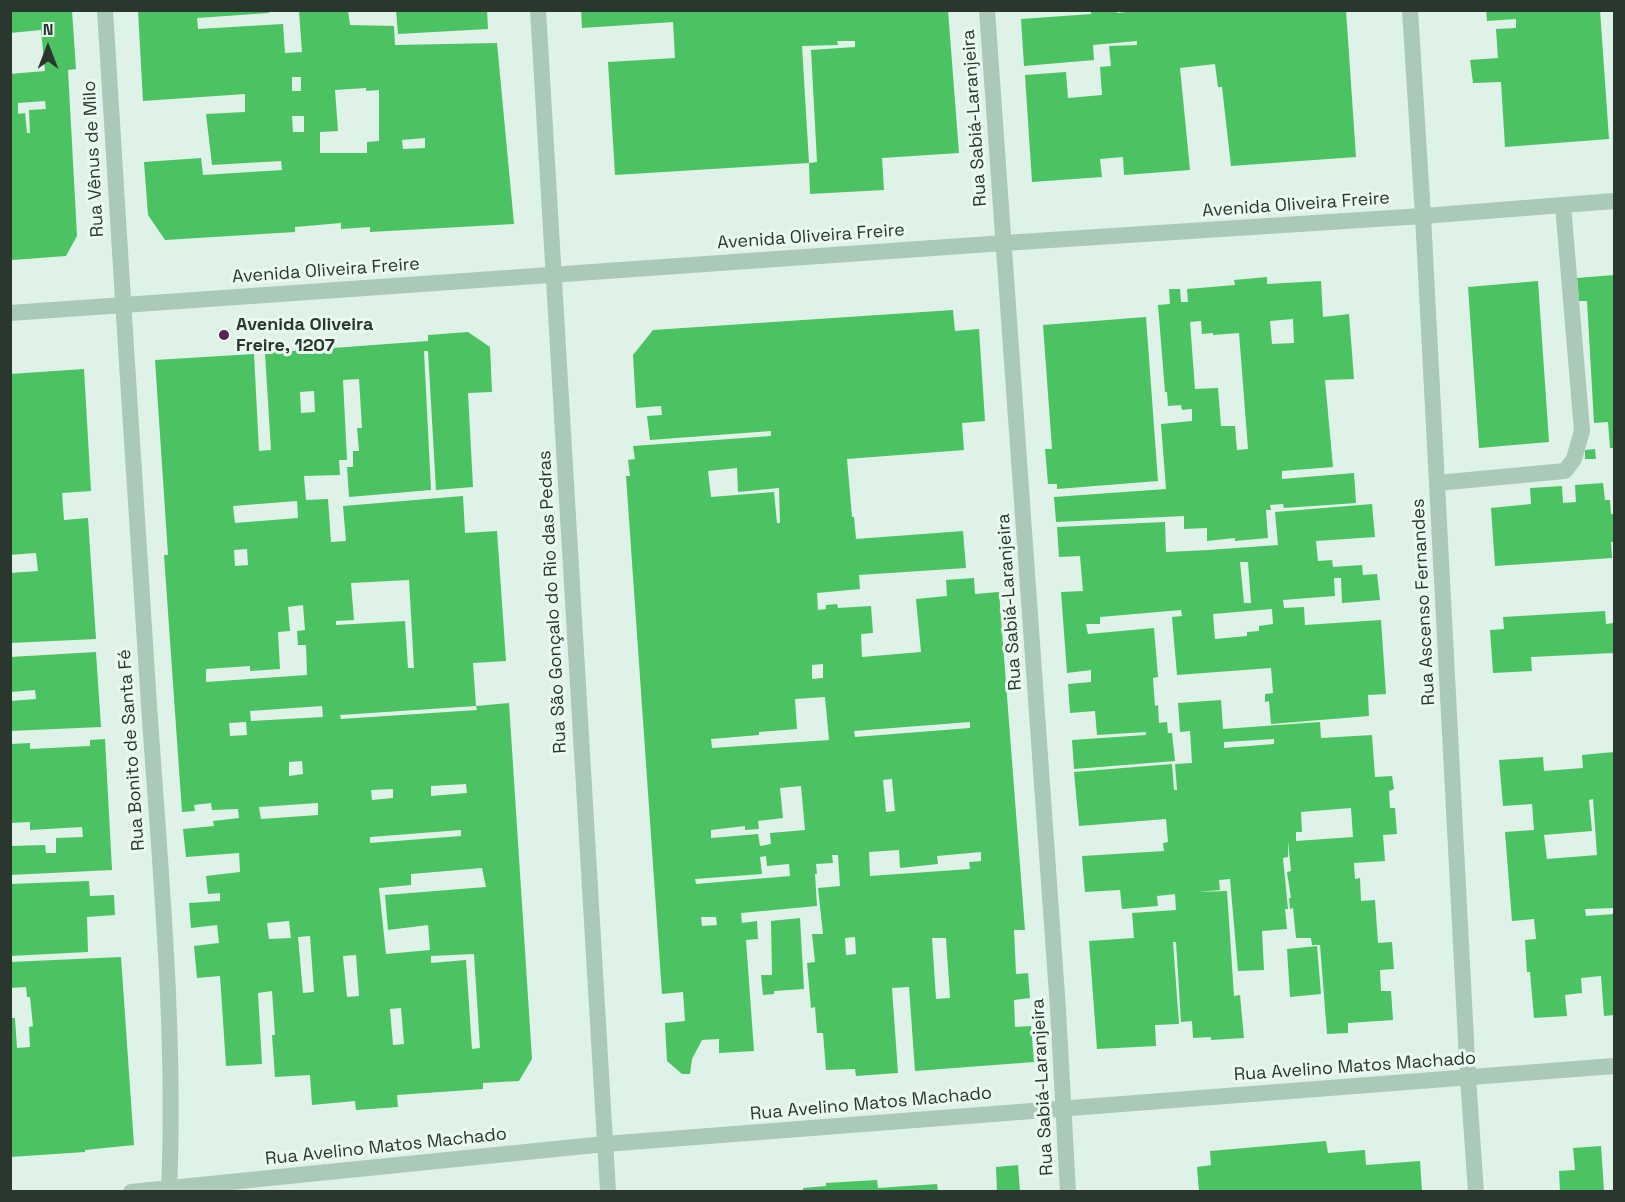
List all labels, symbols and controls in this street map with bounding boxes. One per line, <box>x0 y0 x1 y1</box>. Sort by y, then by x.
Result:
north arrow <box>18 18 78 78</box>
text: N <box>43 19 53 40</box>
street label: Rua Sabiá-Laranjeira <box>958 29 992 207</box>
street label: Rua Vênus de Milo <box>79 80 109 238</box>
street label: Avenida Oliveira Freire <box>1201 188 1391 222</box>
street label: Avenida Oliveira Freire <box>716 220 906 254</box>
street label: Avenida Oliveira Freire <box>231 254 421 288</box>
place label: Avenida Oliveira Freire, 1207 <box>236 314 373 356</box>
marker: Avenida Oliveira Freire, 1207 <box>217 328 231 342</box>
street label: Rua São Gonçalo do Rio das Pedras <box>534 450 572 754</box>
street label: Rua Ascenso Fernandes <box>1408 498 1440 706</box>
street label: Rua Sabiá-Laranjeira <box>993 513 1027 691</box>
street label: Rua Bonito de Santa Fé <box>114 648 150 852</box>
street label: Rua Sabiá-Laranjeira <box>1028 998 1058 1176</box>
street label: Rua Avelino Matos Machado <box>1233 1048 1477 1086</box>
street label: Rua Avelino Matos Machado <box>749 1083 993 1125</box>
street label: Rua Avelino Matos Machado <box>264 1124 508 1170</box>

